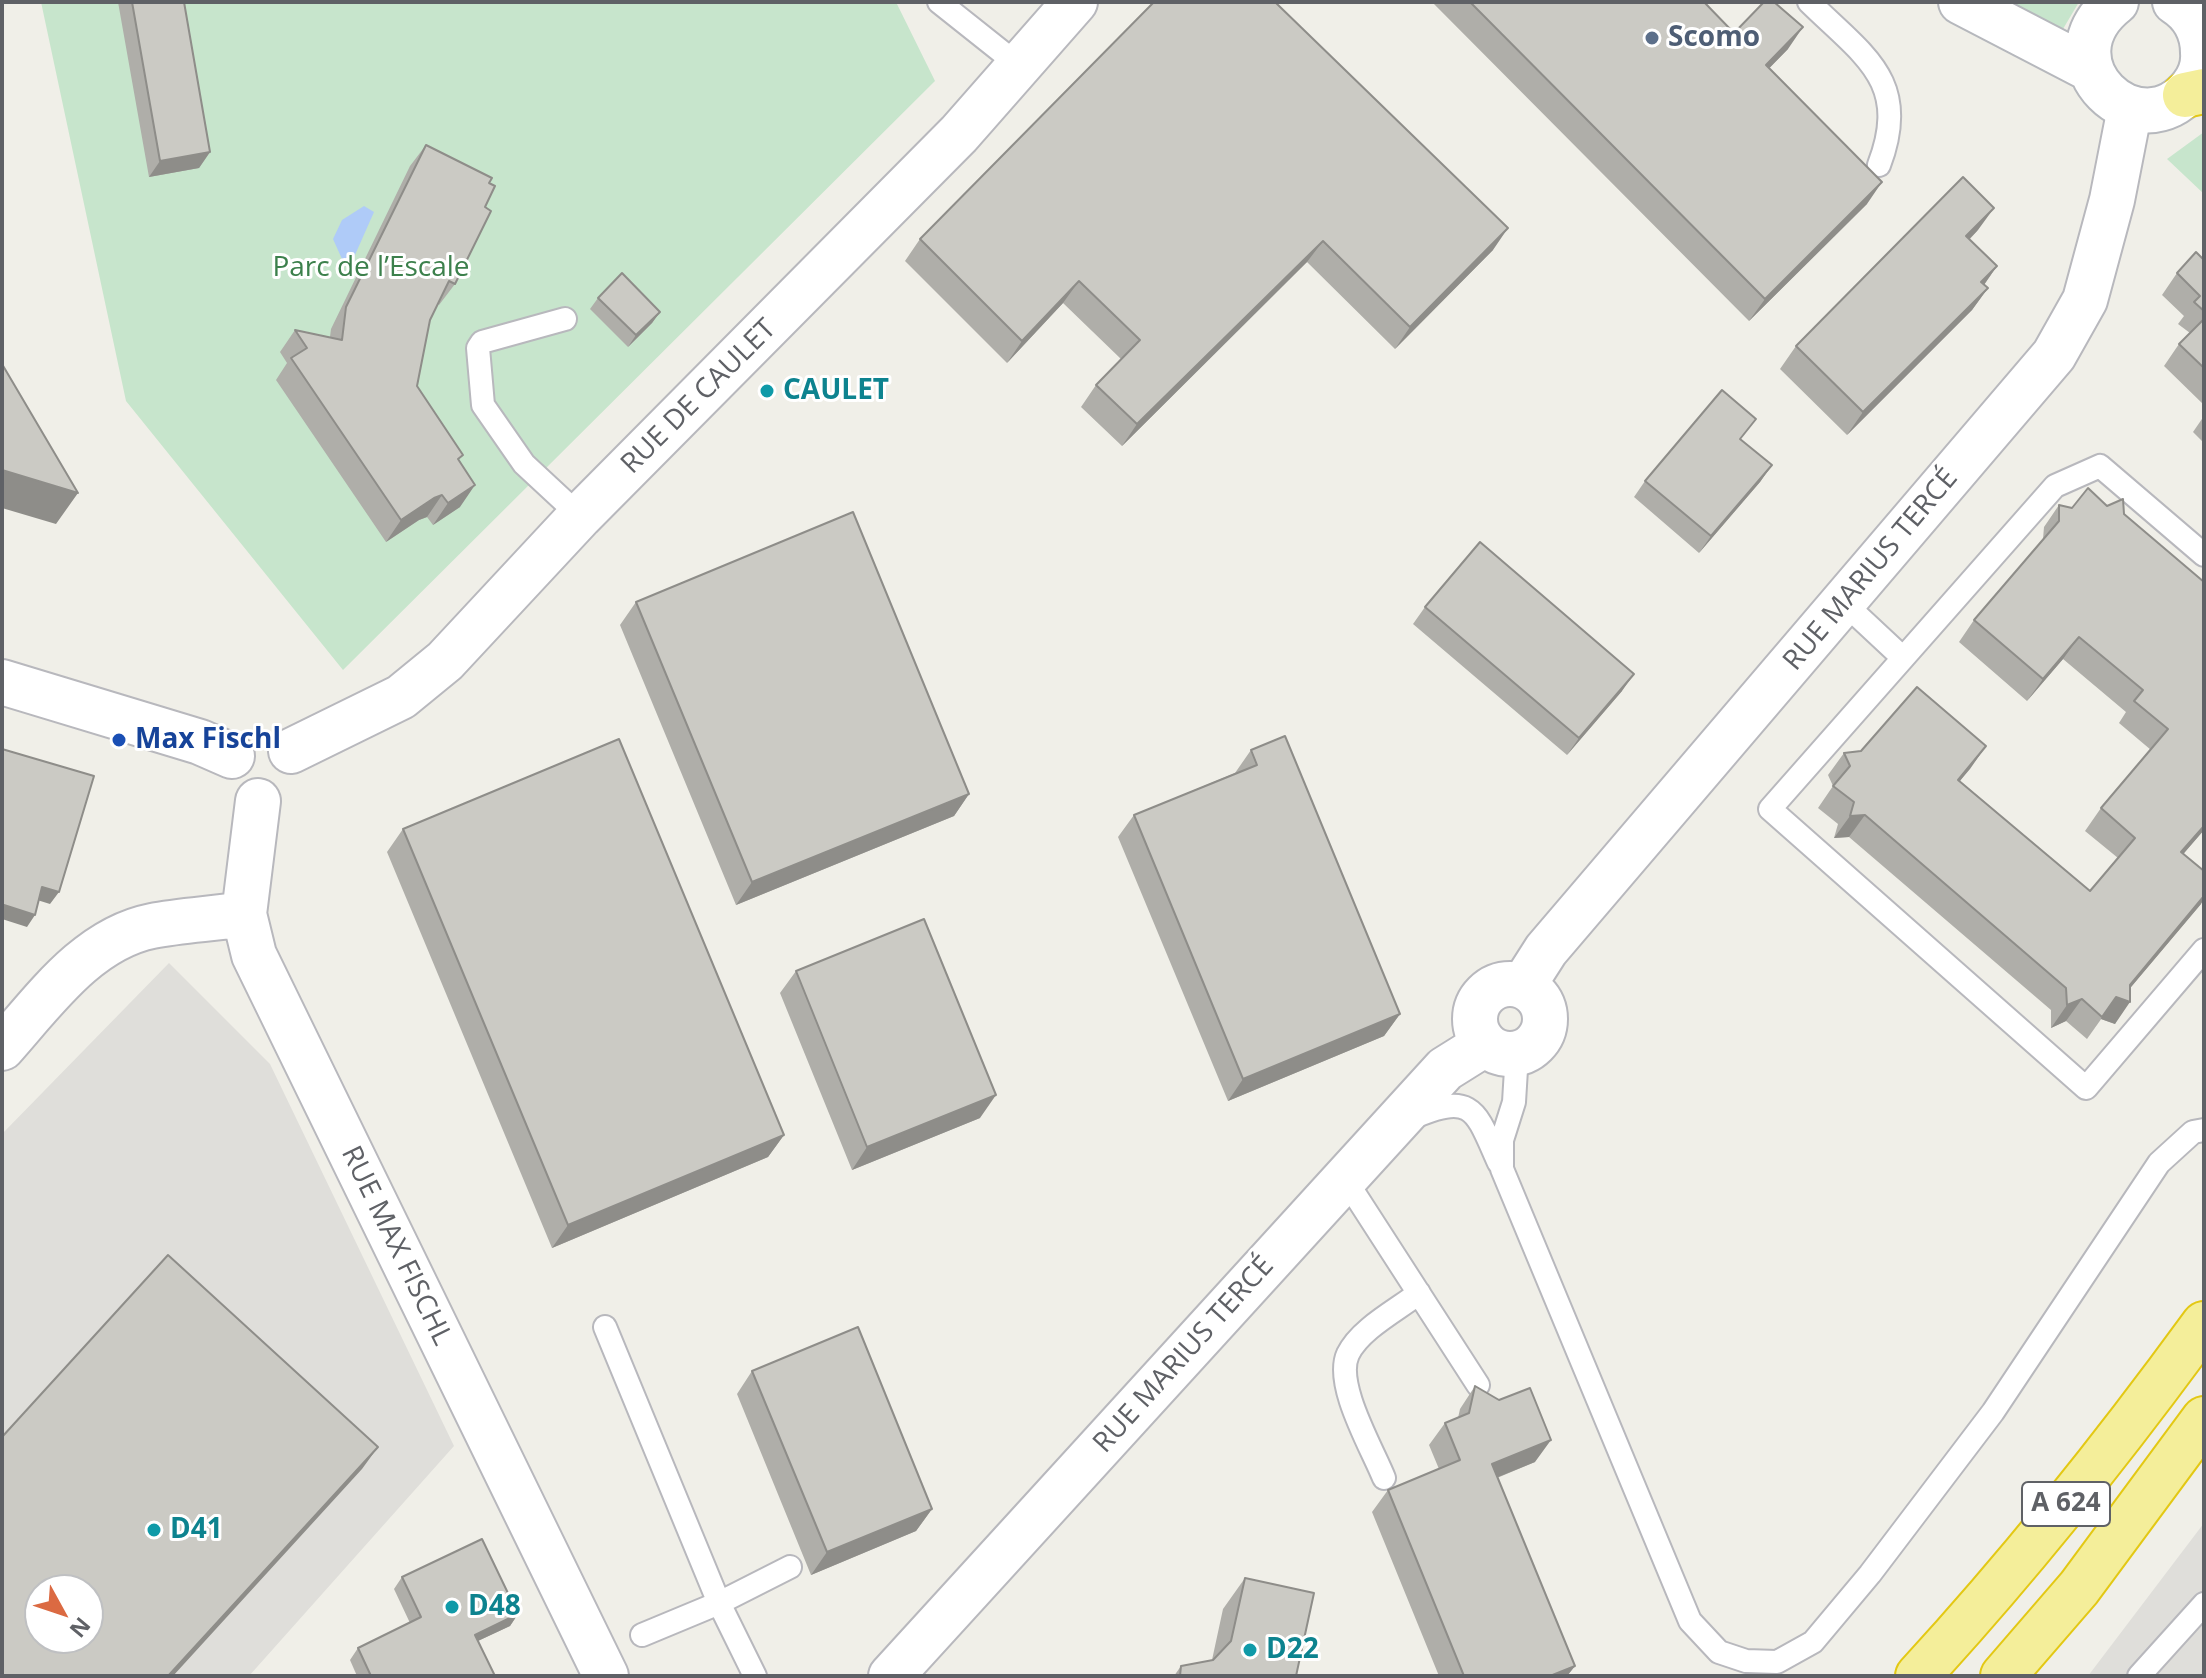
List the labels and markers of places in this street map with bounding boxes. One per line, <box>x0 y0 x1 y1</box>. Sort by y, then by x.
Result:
place label: Scomo <box>1668 21 1760 55</box>
marker: Scomo <box>1643 29 1661 47</box>
place label: CAULET <box>783 374 889 408</box>
marker: CAULET <box>758 382 776 400</box>
place label: Max Fischl <box>135 723 281 757</box>
marker: Max Fischl <box>110 731 128 749</box>
place label: D41 <box>170 1513 223 1547</box>
marker: D41 <box>145 1521 163 1539</box>
place label: D48 <box>468 1590 521 1624</box>
marker: D48 <box>443 1598 461 1616</box>
place label: D22 <box>1266 1633 1319 1667</box>
marker: D22 <box>1241 1641 1259 1659</box>

